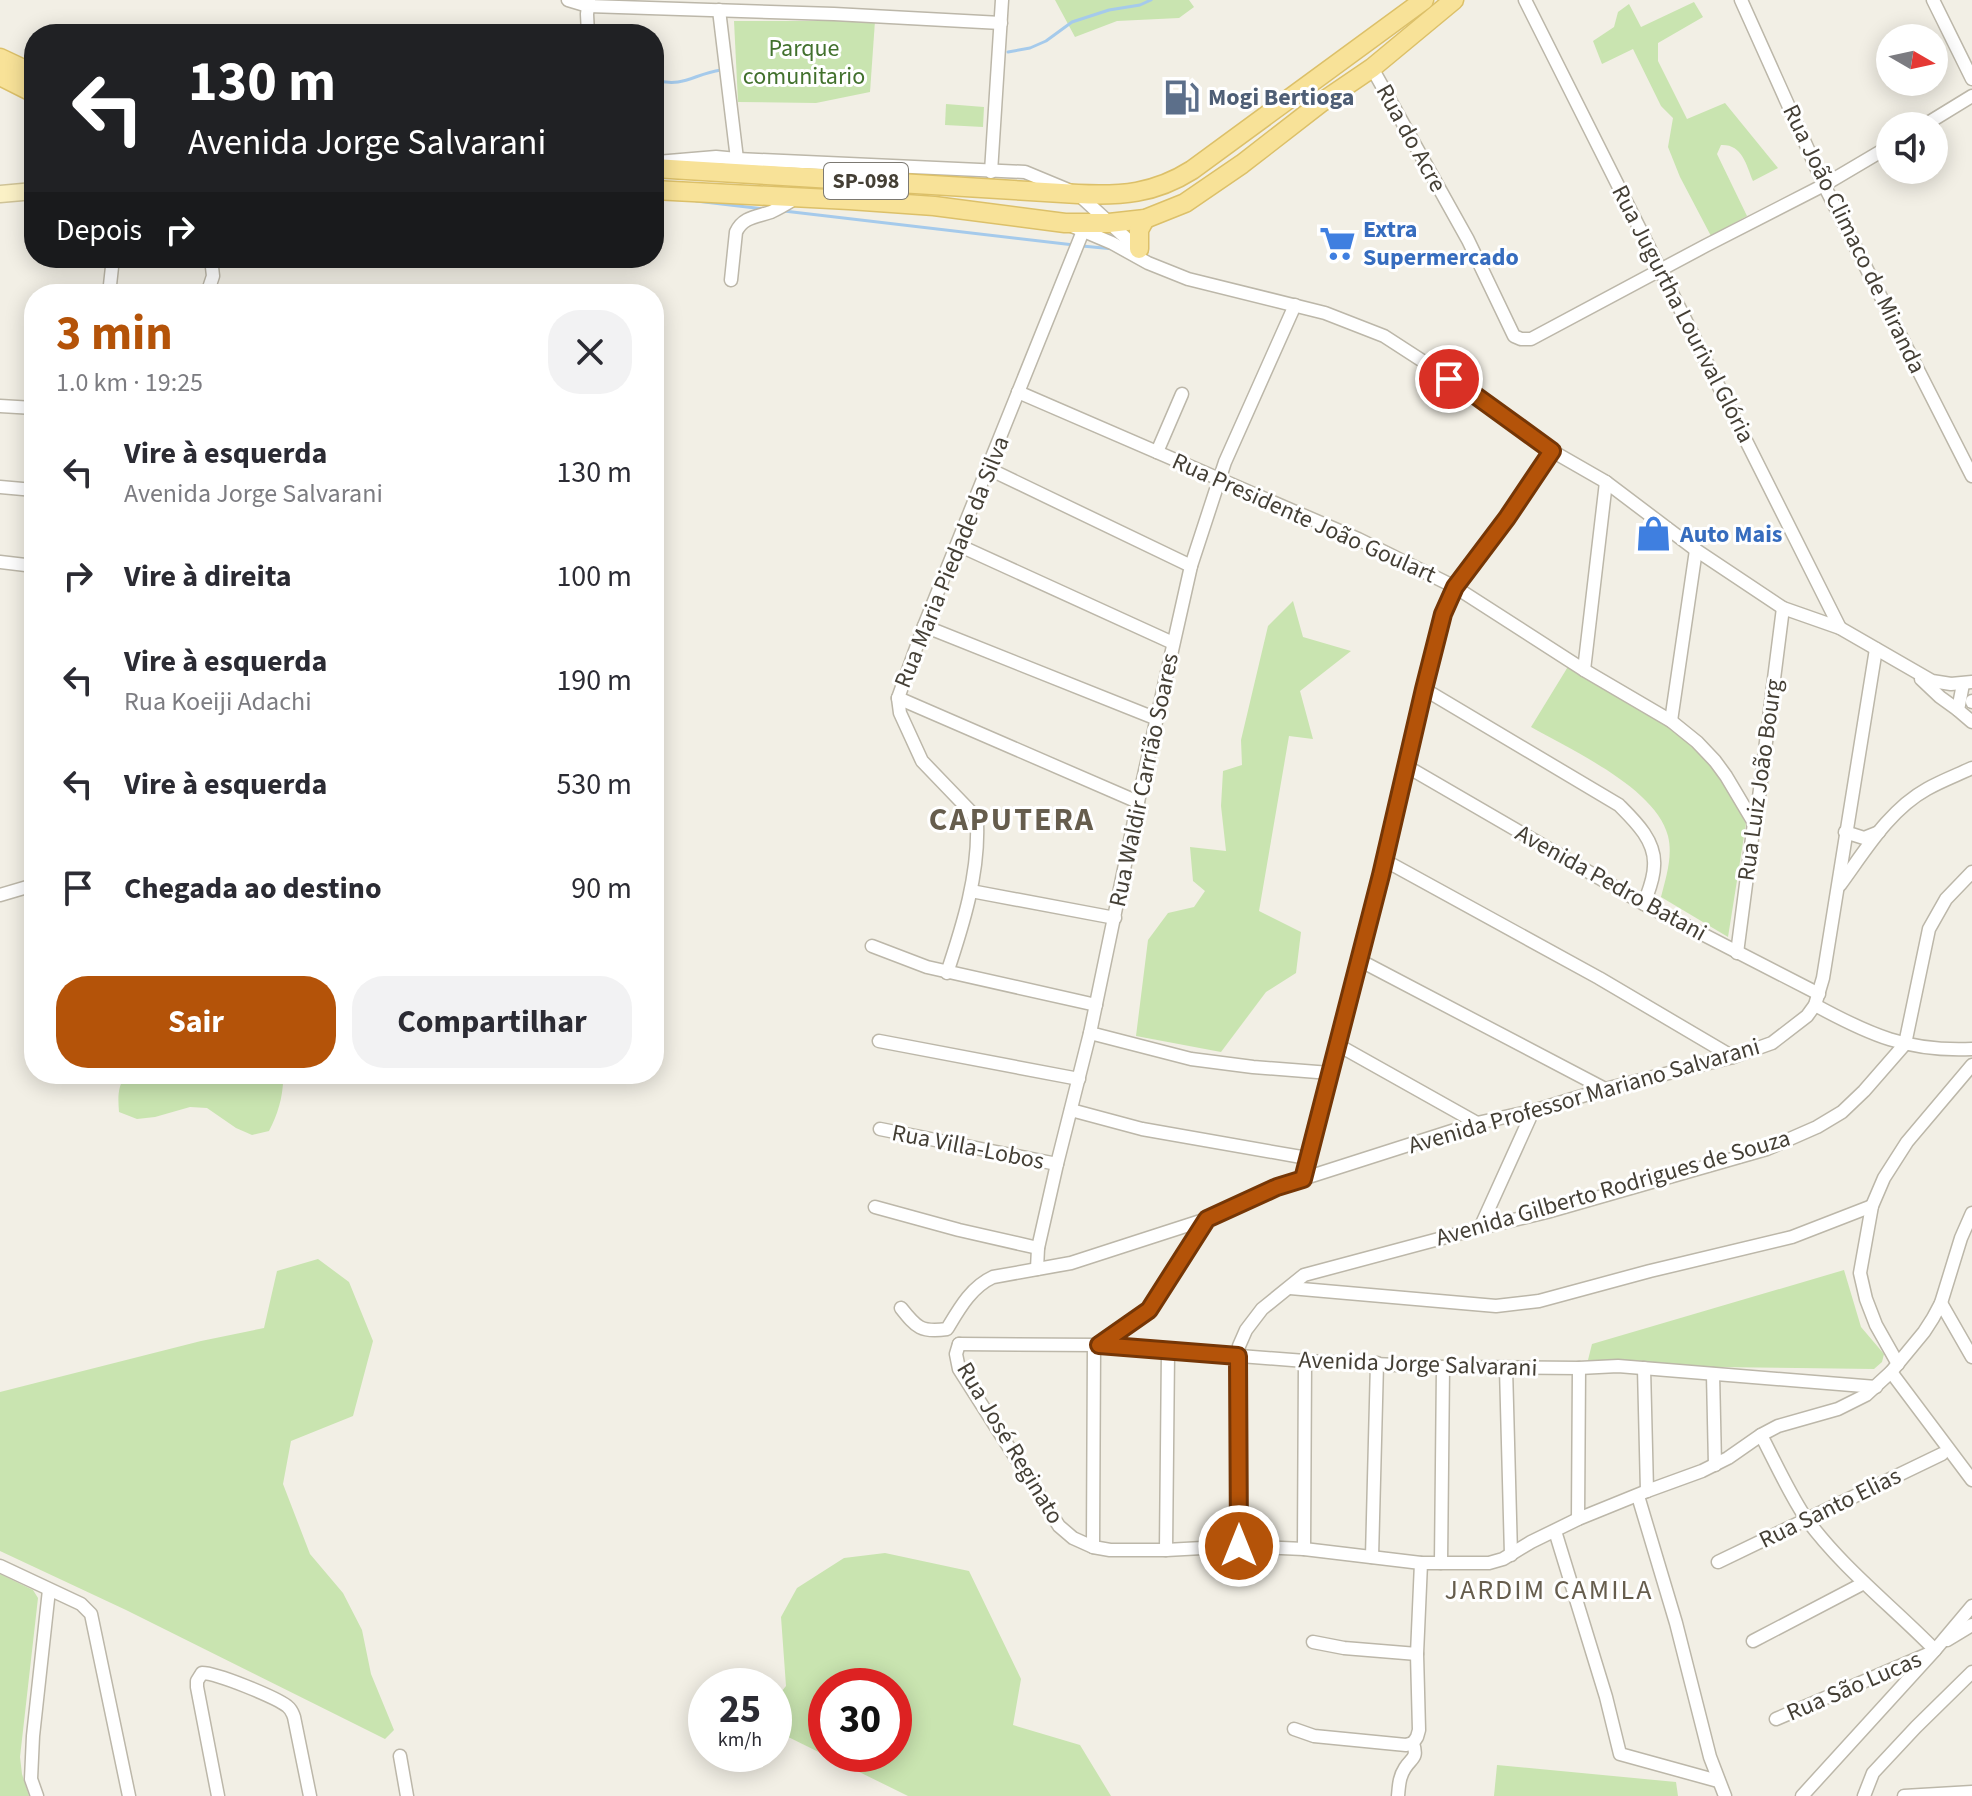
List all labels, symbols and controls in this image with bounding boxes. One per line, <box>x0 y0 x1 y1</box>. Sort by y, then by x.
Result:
north arrow <box>1876 24 1948 96</box>
map controls <box>1876 24 1948 184</box>
park label: Parque comunitario <box>743 31 865 94</box>
text: 130 m <box>188 43 336 122</box>
icon: left <box>56 56 160 160</box>
fuel station icon: Mogi Bertioga <box>1163 78 1201 116</box>
street label: Rua do Acre <box>1367 78 1455 198</box>
place label: Mogi Bertioga <box>1208 80 1355 115</box>
street label: Rua João Climaco de Miranda <box>1774 99 1934 379</box>
button: sound <box>1876 112 1948 184</box>
text: Avenida Jorge Salvarani <box>188 117 546 168</box>
road number: SP-098 <box>824 163 908 199</box>
street label: Rua Jugurtha Lourival Glória <box>1603 179 1763 449</box>
icon: right <box>158 208 202 252</box>
text: Depois <box>56 209 142 252</box>
place label: Extra Supermercado <box>1363 212 1519 275</box>
supermarket icon: Extra Supermercado <box>1318 224 1356 262</box>
text: 3 min <box>56 300 173 368</box>
button: close <box>548 310 632 394</box>
pin <box>1415 345 1483 413</box>
icon: arrive <box>1427 357 1471 401</box>
text: 1.0 km · 19:25 <box>56 364 203 401</box>
street label: Rua Maria Piedade da Silva <box>885 431 1019 693</box>
text: Vire à esquerda <box>124 432 327 475</box>
street label: Rua Presidente João Goulart <box>1166 444 1442 592</box>
icon: left <box>56 450 100 494</box>
text: 130 m <box>556 451 632 494</box>
text: Avenida Jorge Salvarani <box>124 475 383 512</box>
shop icon: Auto Mais <box>1635 515 1673 553</box>
place label: Auto Mais <box>1679 517 1782 552</box>
icon: right <box>56 554 100 598</box>
text: Vire à direita <box>124 555 292 598</box>
text: 100 m <box>556 555 632 598</box>
text: Vire à esquerda <box>124 640 327 683</box>
street label: Rua Waldir Carrião Soares <box>1100 650 1188 910</box>
icon: left <box>56 658 100 702</box>
text: 190 m <box>556 659 632 702</box>
street label: Rua Luiz João Bourg <box>1729 677 1791 883</box>
text: Rua Koeiji Adachi <box>124 683 312 720</box>
icon: left <box>56 762 100 806</box>
text: Vire à esquerda <box>124 763 327 806</box>
text: 530 m <box>556 763 632 806</box>
district label: CAPUTERA <box>929 797 1095 843</box>
street label: Avenida Pedro Batani <box>1509 816 1713 950</box>
icon: arrive <box>56 866 100 910</box>
text: Chegada ao destino <box>124 867 382 910</box>
text: 90 m <box>571 867 632 910</box>
button: Sair <box>56 976 336 1068</box>
button: Compartilhar <box>352 976 632 1068</box>
street label: Avenida Professor Mariano Salvarani <box>1404 1029 1764 1163</box>
street label: Rua Villa-Lobos <box>889 1115 1047 1179</box>
street label: Avenida Gilberto Rodrigues de Souza <box>1431 1121 1795 1255</box>
street label: Avenida Jorge Salvarani <box>1298 1342 1538 1386</box>
street label: Rua José Reginato <box>948 1355 1072 1531</box>
street label: Rua Santo Elias <box>1753 1458 1907 1558</box>
position arrow <box>1197 1504 1281 1588</box>
district label: JARDIM CAMILA <box>1445 1570 1653 1610</box>
street label: Rua São Lucas <box>1781 1642 1927 1730</box>
speed limit sign: 30 <box>808 1668 912 1772</box>
text: 25 <box>719 1681 761 1738</box>
text: km/h <box>718 1726 762 1754</box>

